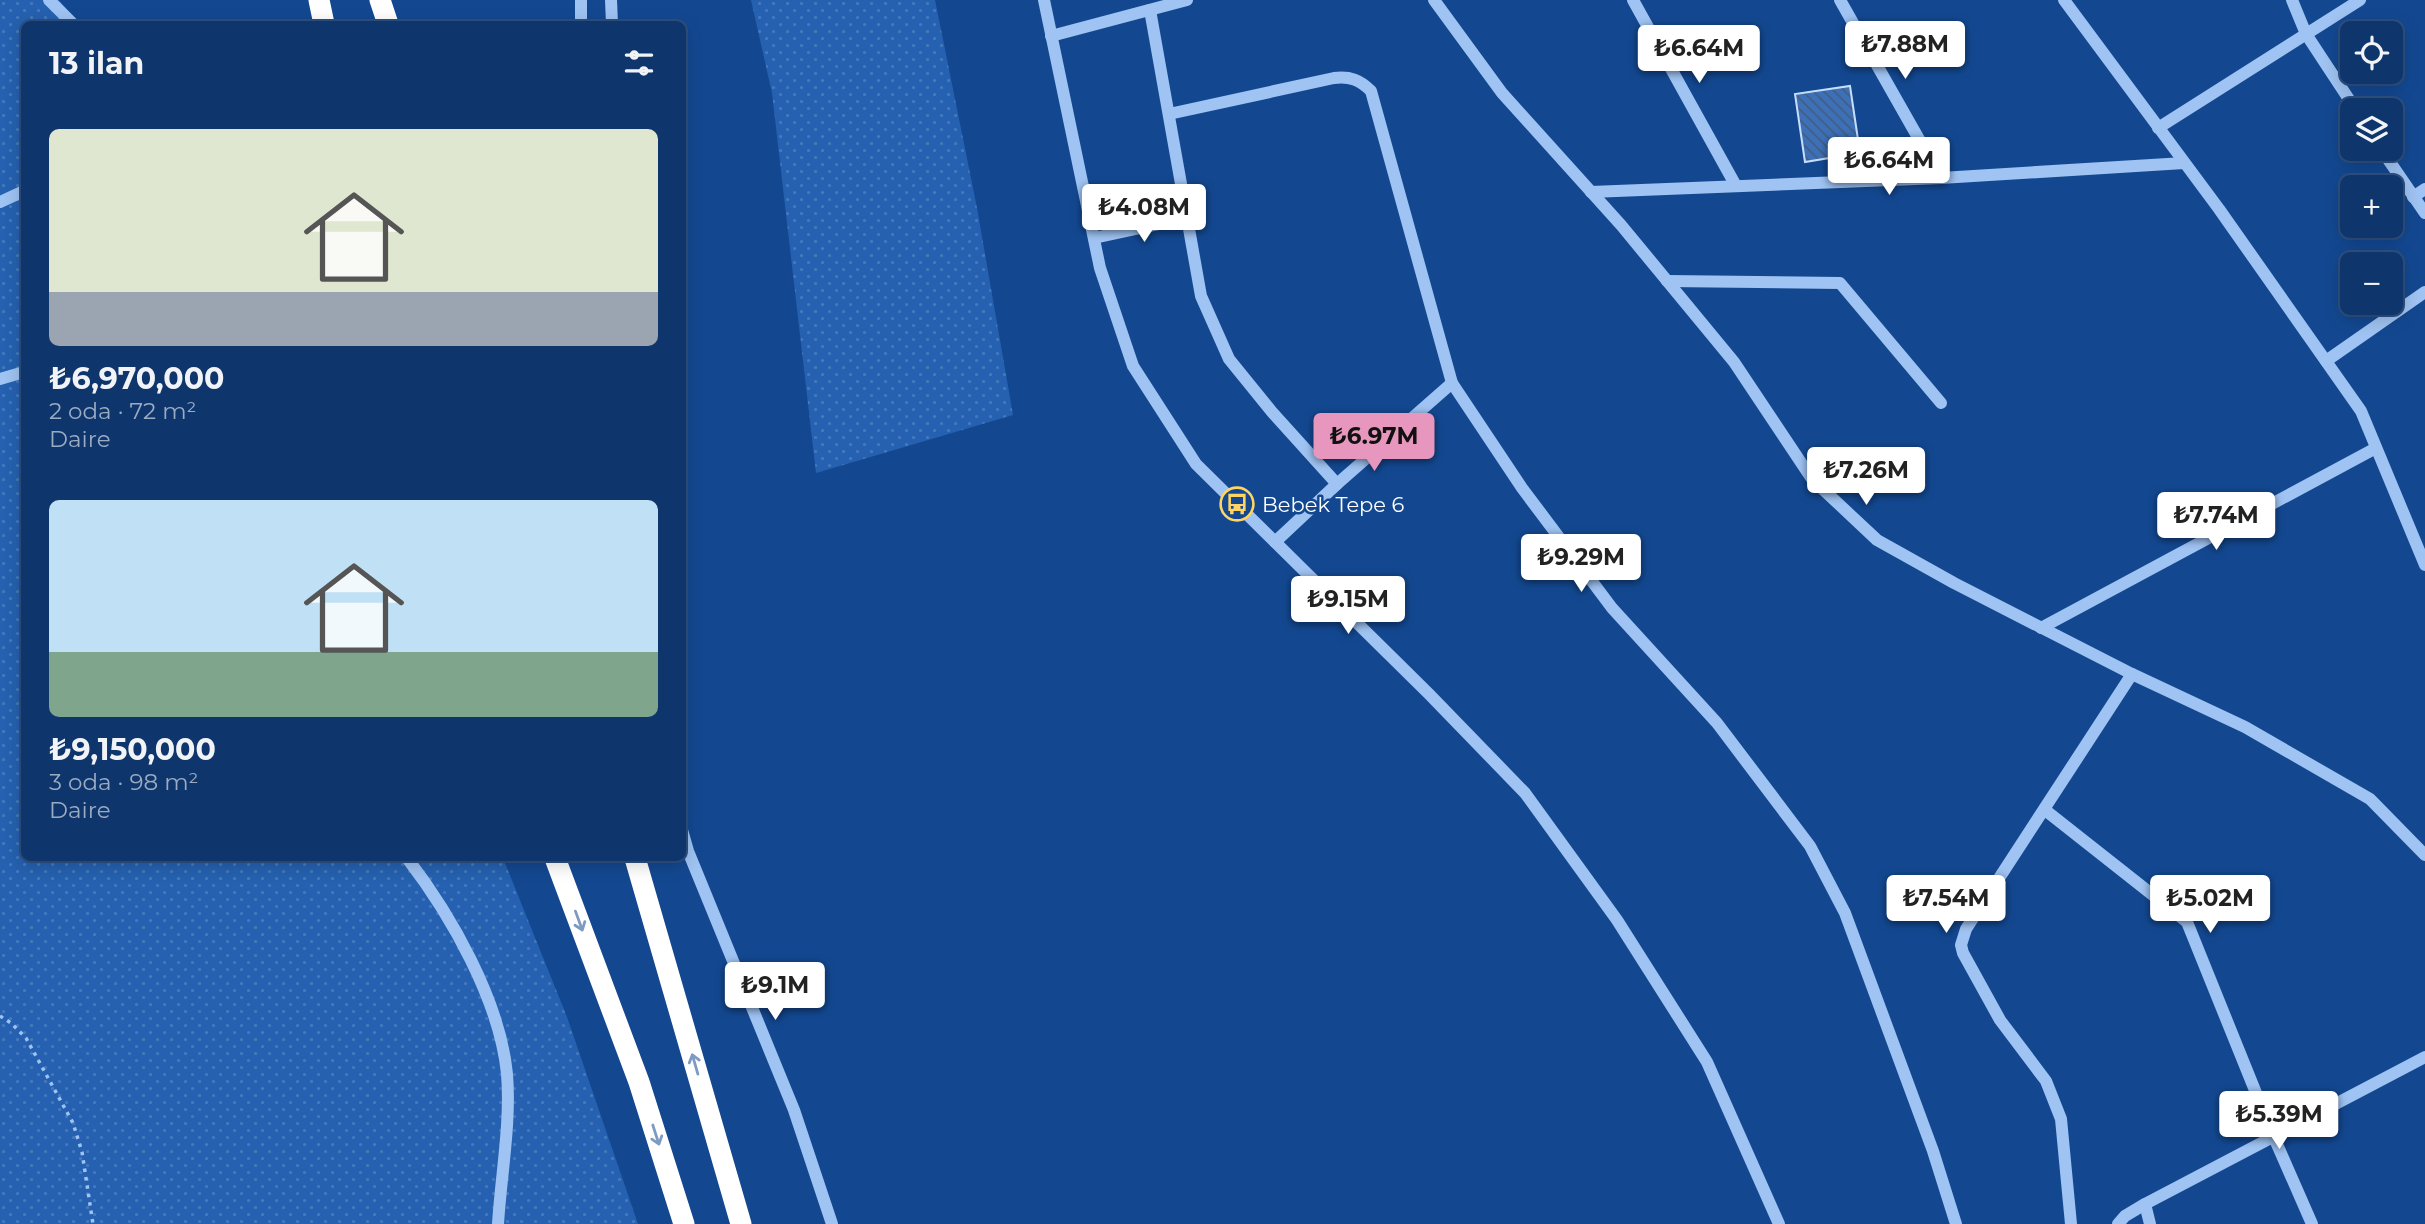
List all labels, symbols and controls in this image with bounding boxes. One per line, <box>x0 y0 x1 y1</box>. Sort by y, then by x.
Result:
map controls <box>2340 21 2403 315</box>
button: locate <box>2340 21 2403 84</box>
pin: ₺7.88M <box>1848 22 1962 81</box>
pin: ₺6.64M <box>1642 25 1756 85</box>
text: ₺7.88M <box>1861 30 1949 58</box>
text: ₺6.64M <box>1654 34 1744 62</box>
icon: filters <box>620 44 658 82</box>
text: 13 ilan <box>49 45 144 82</box>
button: layers <box>2340 98 2403 161</box>
pin: ₺6.64M <box>1832 138 1946 197</box>
text: ₺6.64M <box>1844 146 1934 174</box>
icon: home <box>291 174 417 300</box>
button: + <box>2340 175 2403 238</box>
pin: ₺4.08M <box>1087 184 1201 244</box>
text: ₺4.08M <box>1098 193 1190 221</box>
button: − <box>2340 252 2403 315</box>
text: ₺6,970,000 <box>49 360 224 397</box>
text: 2 oda · 72 m² <box>49 397 196 425</box>
pin: ₺6.97M <box>1317 414 1431 473</box>
text: ₺6.97M <box>1330 422 1419 450</box>
text: Daire <box>49 425 111 453</box>
pin: ₺7.26M <box>1809 448 1923 507</box>
text: ₺7.26M <box>1823 456 1909 484</box>
bus stop icon: Bebek Tepe 6 <box>1218 485 1256 523</box>
place label: Bebek Tepe 6 <box>1262 492 1405 517</box>
pin: ₺7.74M <box>2159 492 2273 552</box>
text: ₺7.74M <box>2173 501 2259 529</box>
pin: ₺9.29M <box>1524 534 1638 594</box>
text: ₺9.29M <box>1537 543 1625 571</box>
icon: home <box>291 545 417 671</box>
pin: ₺9.15M <box>1291 576 1405 636</box>
text: ₺9.15M <box>1307 585 1389 613</box>
text: ₺9,150,000 <box>49 731 216 768</box>
text: 3 oda · 98 m² <box>49 768 198 796</box>
text: Daire <box>49 796 111 824</box>
pin: ₺7.54M <box>1889 876 2003 935</box>
pin: ₺5.02M <box>2153 876 2267 935</box>
text: ₺7.54M <box>1903 884 1989 912</box>
text: ₺5.02M <box>2166 884 2254 912</box>
one-way arrow <box>573 910 586 932</box>
pin: ₺9.1M <box>726 962 824 1022</box>
text: ₺9.1M <box>741 971 809 999</box>
one-way arrow <box>687 1054 700 1076</box>
pin: ₺5.39M <box>2222 1092 2336 1151</box>
text: ₺5.39M <box>2235 1100 2323 1128</box>
one-way arrow <box>650 1124 663 1146</box>

